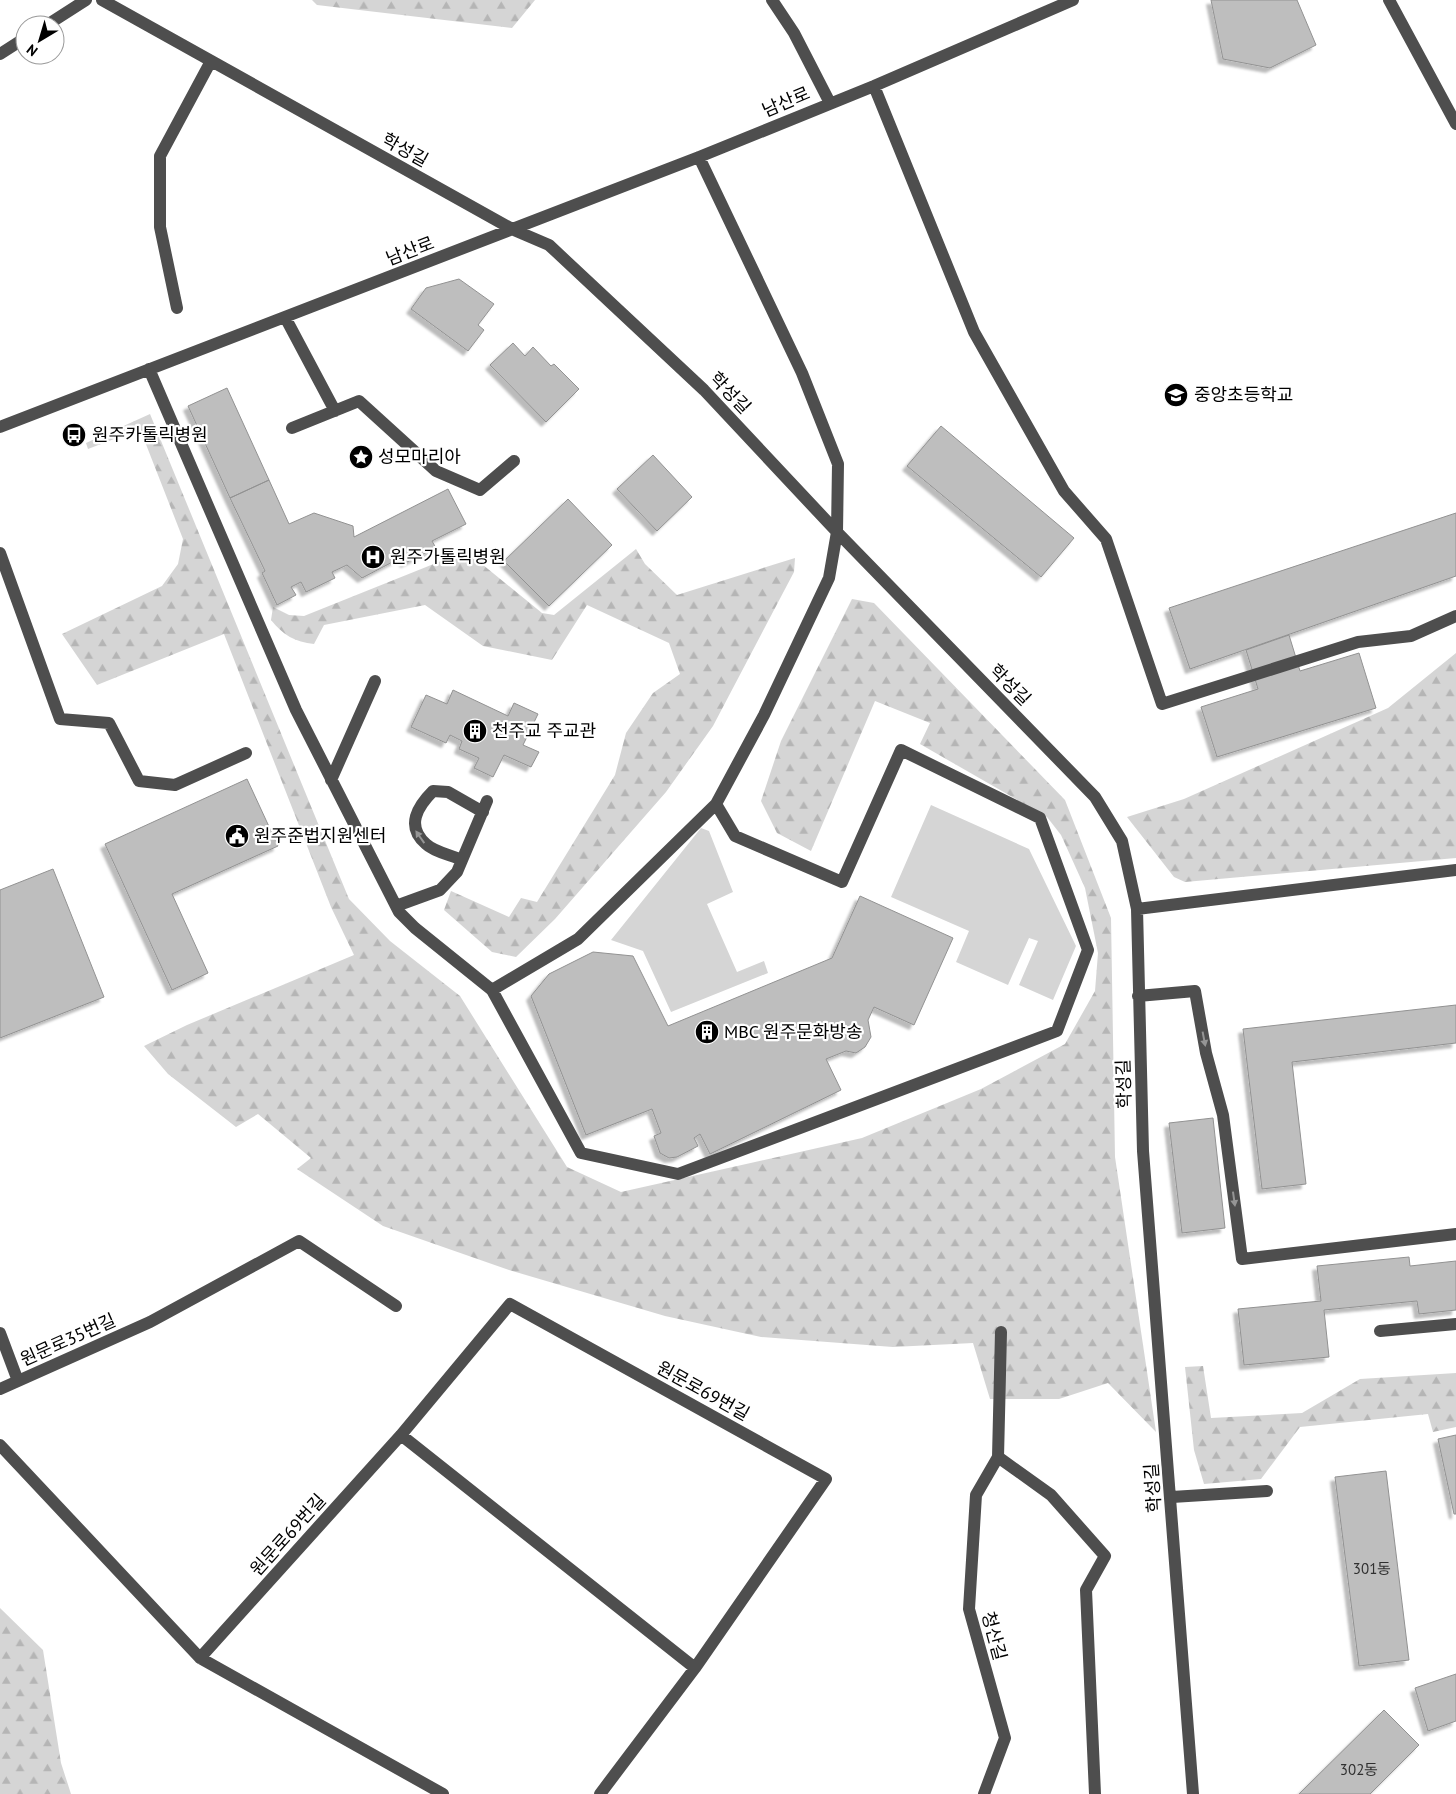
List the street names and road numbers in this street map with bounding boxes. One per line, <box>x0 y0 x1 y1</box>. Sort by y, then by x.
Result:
street label: 남산로 <box>758 81 813 122</box>
street label: 학성길 <box>378 127 433 172</box>
street label: 남산로 <box>383 231 437 270</box>
street label: 학성길 <box>705 367 756 419</box>
street label: 학성길 <box>985 659 1036 710</box>
street label: 학성길 <box>1111 1059 1136 1109</box>
street label: 원문로35번길 <box>16 1308 119 1371</box>
street label: 원문로69번길 <box>653 1356 754 1425</box>
street label: 학성길 <box>1139 1462 1166 1514</box>
street label: 원문로69번길 <box>245 1489 330 1580</box>
street label: 청산길 <box>977 1609 1012 1663</box>

